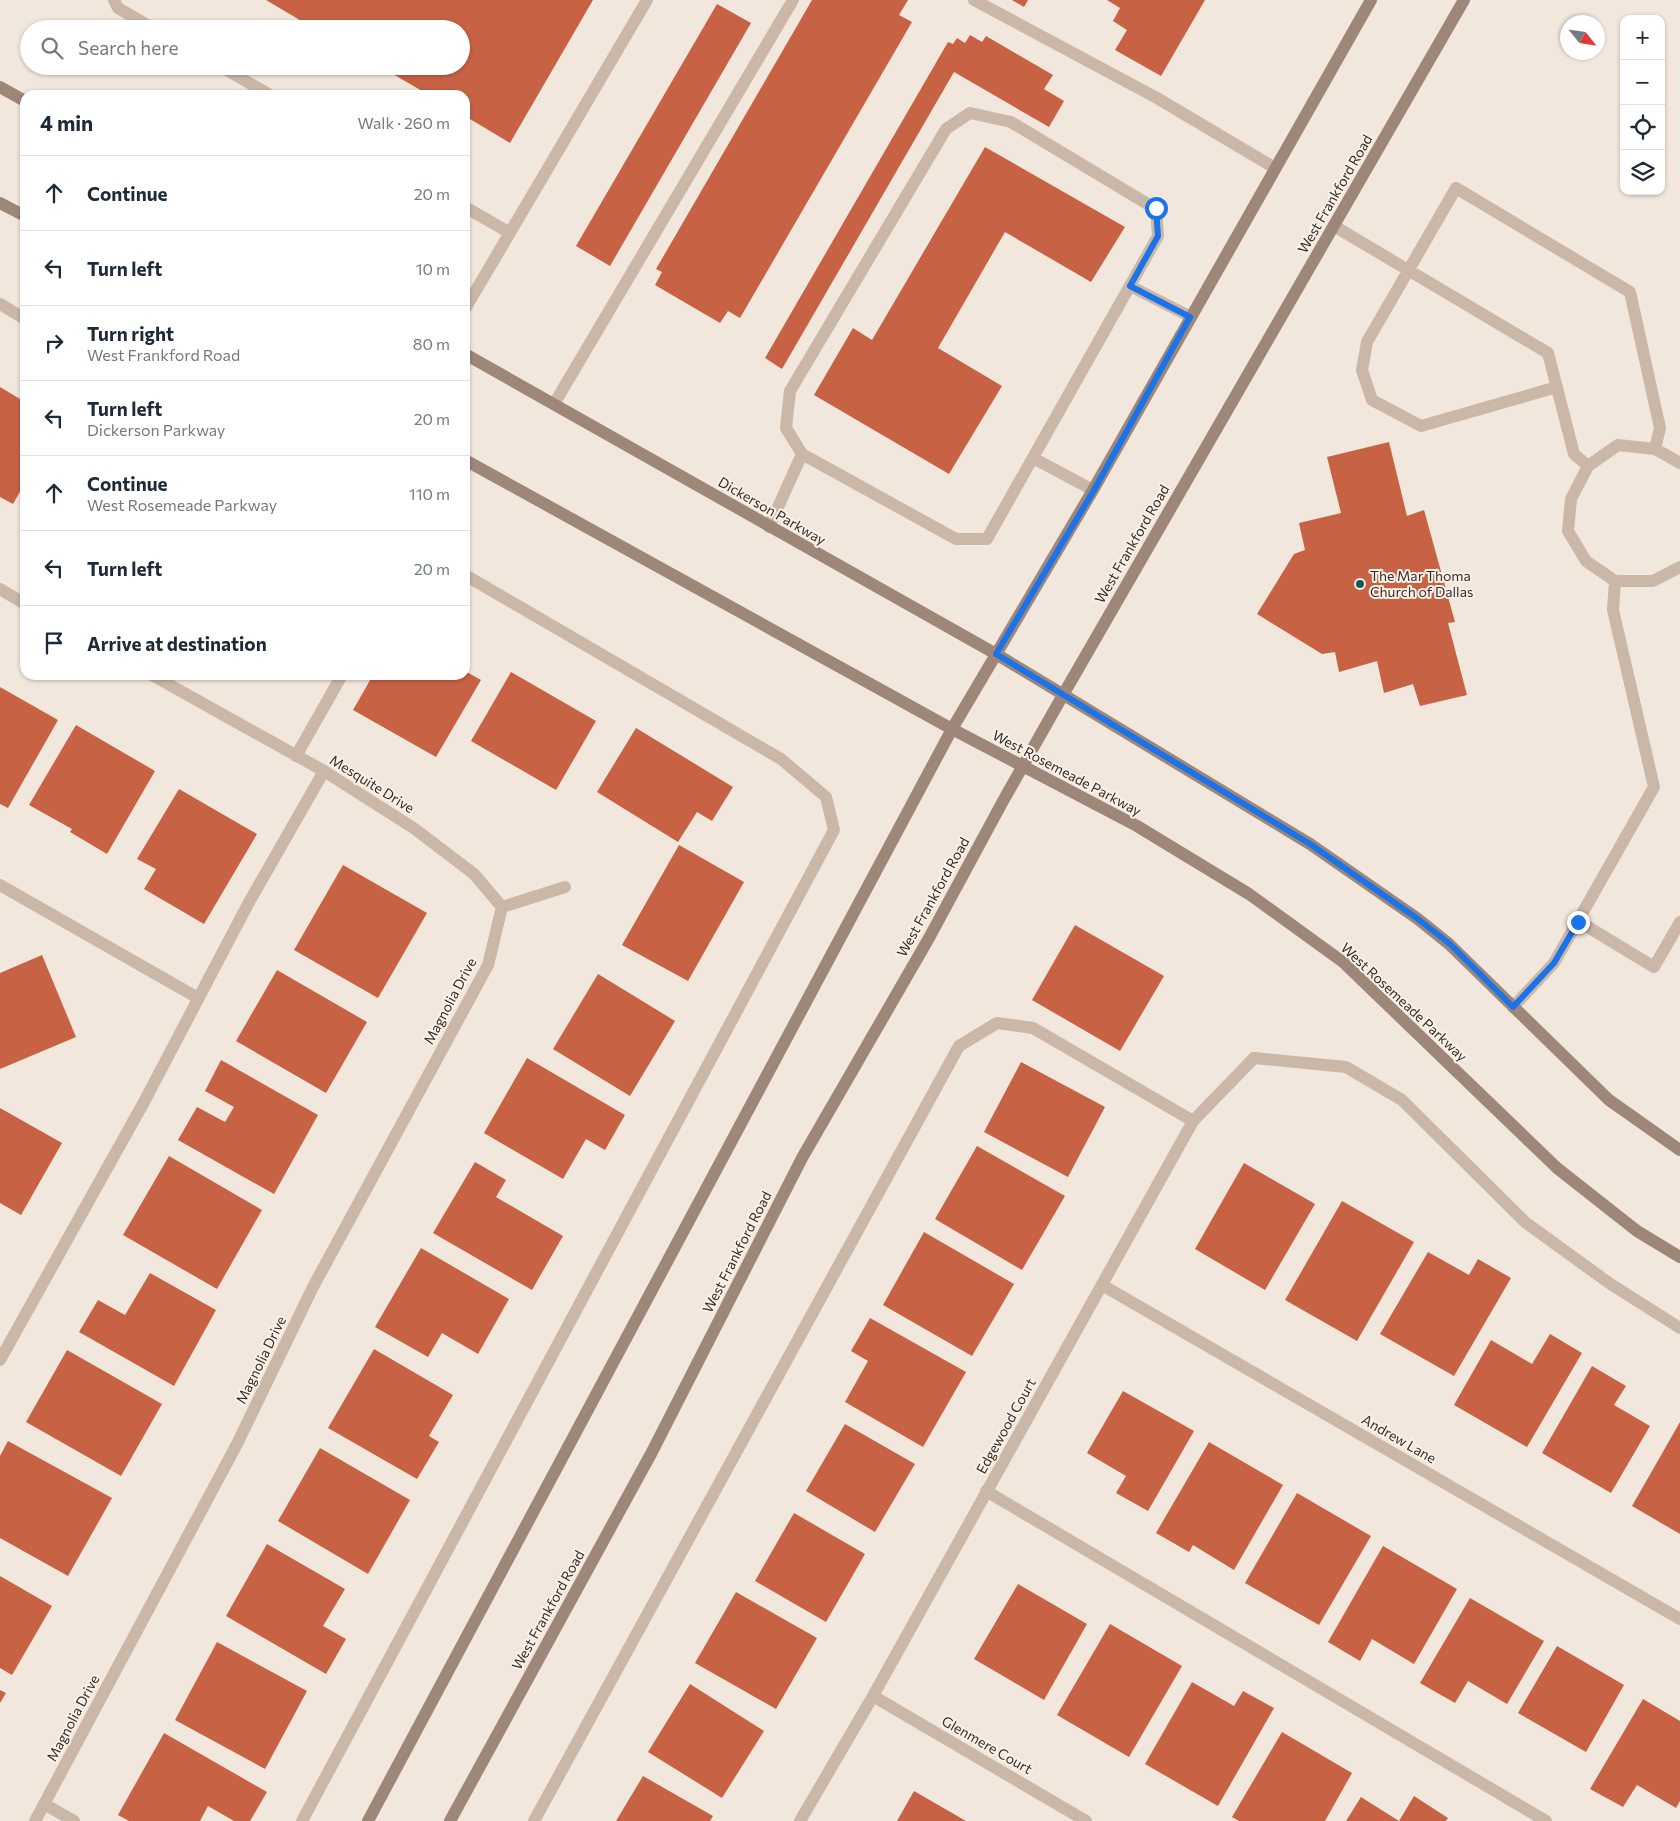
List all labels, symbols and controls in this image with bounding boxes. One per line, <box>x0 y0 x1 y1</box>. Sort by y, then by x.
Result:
north arrow <box>1560 15 1605 60</box>
map controls <box>1620 15 1665 195</box>
button: + <box>1620 15 1665 60</box>
search box <box>20 20 470 75</box>
icon: search <box>38 34 66 62</box>
text: Search here <box>78 36 178 59</box>
button: − <box>1620 60 1665 105</box>
button: locate <box>1620 105 1665 150</box>
text: 4 min <box>40 110 93 135</box>
text: Walk · 260 m <box>358 113 450 132</box>
street label: West Frankford Road <box>1294 131 1375 256</box>
button: layers <box>1620 150 1665 195</box>
icon: ahead <box>40 179 68 207</box>
text: Continue <box>87 182 167 205</box>
text: 20 m <box>414 184 450 203</box>
route start <box>1145 197 1168 220</box>
icon: left <box>40 254 68 282</box>
text: Turn left <box>87 257 162 280</box>
text: 10 m <box>416 259 450 278</box>
text: Turn right <box>87 322 174 345</box>
icon: right <box>40 329 68 357</box>
text: 80 m <box>413 334 450 353</box>
text: West Frankford Road <box>87 345 240 364</box>
text: Turn left <box>87 397 162 420</box>
icon: left <box>40 404 68 432</box>
text: 20 m <box>414 409 450 428</box>
text: Dickerson Parkway <box>87 420 225 439</box>
text: Continue <box>87 472 167 495</box>
street label: Dickerson Parkway <box>716 473 829 548</box>
icon: ahead <box>40 479 68 507</box>
street label: West Frankford Road <box>1091 481 1172 606</box>
text: 110 m <box>409 484 450 503</box>
text: West Rosemeade Parkway <box>87 495 277 514</box>
icon: left <box>40 554 68 582</box>
text: Turn left <box>87 557 162 580</box>
text: 20 m <box>414 559 450 578</box>
place label: The Mar Thoma Church of Dallas <box>1370 567 1473 600</box>
marker: The Mar Thoma Church of Dallas <box>1354 578 1366 590</box>
icon: arrive <box>40 629 68 657</box>
text: Arrive at destination <box>87 632 267 655</box>
street label: West Rosemeade Parkway <box>990 726 1145 819</box>
street label: Mesquite Drive <box>327 751 418 816</box>
street label: West Frankford Road <box>893 834 972 959</box>
route end <box>1567 911 1590 934</box>
street label: West Rosemeade Parkway <box>1338 939 1471 1065</box>
street label: Magnolia Drive <box>420 955 479 1047</box>
street label: West Frankford Road <box>699 1188 775 1315</box>
street label: Magnolia Drive <box>232 1313 289 1406</box>
street label: Edgewood Court <box>972 1375 1039 1477</box>
street label: Andrew Lane <box>1359 1410 1439 1467</box>
street label: West Frankford Road <box>508 1547 587 1672</box>
street label: Magnolia Drive <box>43 1672 102 1764</box>
street label: Glenmere Court <box>939 1712 1036 1777</box>

